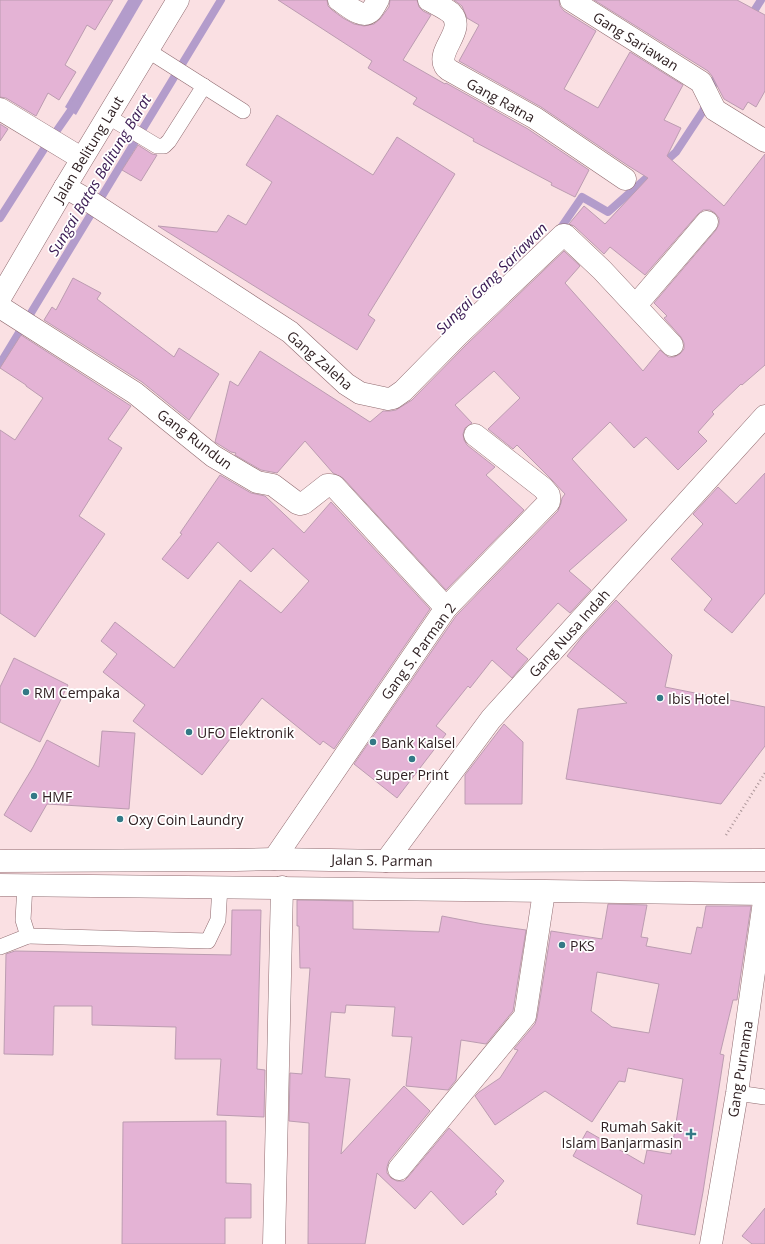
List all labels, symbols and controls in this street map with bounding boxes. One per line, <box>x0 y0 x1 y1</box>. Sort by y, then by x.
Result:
street label: Gang Sariawan <box>590 7 682 75</box>
street label: Gang Ratna <box>463 73 539 127</box>
water label: Sungai Batas Belitung Barat <box>43 90 156 259</box>
street label: Jalan Belitung Laut <box>48 92 127 208</box>
water label: Sungai Gang Sariawan <box>431 218 551 338</box>
street label: Gang Zaleha <box>283 326 357 394</box>
street label: Gang Rundun <box>154 405 236 473</box>
street label: Gang Nusa Indah <box>524 585 614 681</box>
street label: Gang S. Parman 2 <box>376 599 460 703</box>
place label: RM Cempaka <box>34 683 120 702</box>
marker: RM Cempaka <box>21 687 31 697</box>
place label: Ibis Hotel <box>668 689 729 708</box>
marker: Ibis Hotel <box>655 693 665 703</box>
place label: UFO Elektronik <box>197 723 295 742</box>
marker: UFO Elektronik <box>184 727 194 737</box>
place label: Bank Kalsel <box>381 733 455 752</box>
marker: Bank Kalsel <box>368 737 378 747</box>
marker: Super Print <box>407 754 417 764</box>
place label: Super Print <box>375 765 449 784</box>
place label: HMF <box>42 787 72 806</box>
marker: HMF <box>29 791 39 801</box>
place label: Oxy Coin Laundry <box>128 810 244 829</box>
marker: Oxy Coin Laundry <box>115 814 125 824</box>
street label: Jalan S. Parman <box>329 850 433 870</box>
place label: PKS <box>570 936 595 955</box>
marker: PKS <box>557 940 567 950</box>
street label: Gang Purnama <box>723 1019 757 1119</box>
place label: Rumah Sakit Islam Banjarmasin <box>562 1117 682 1152</box>
marker: Rumah Sakit Islam Banjarmasin <box>685 1128 697 1140</box>

